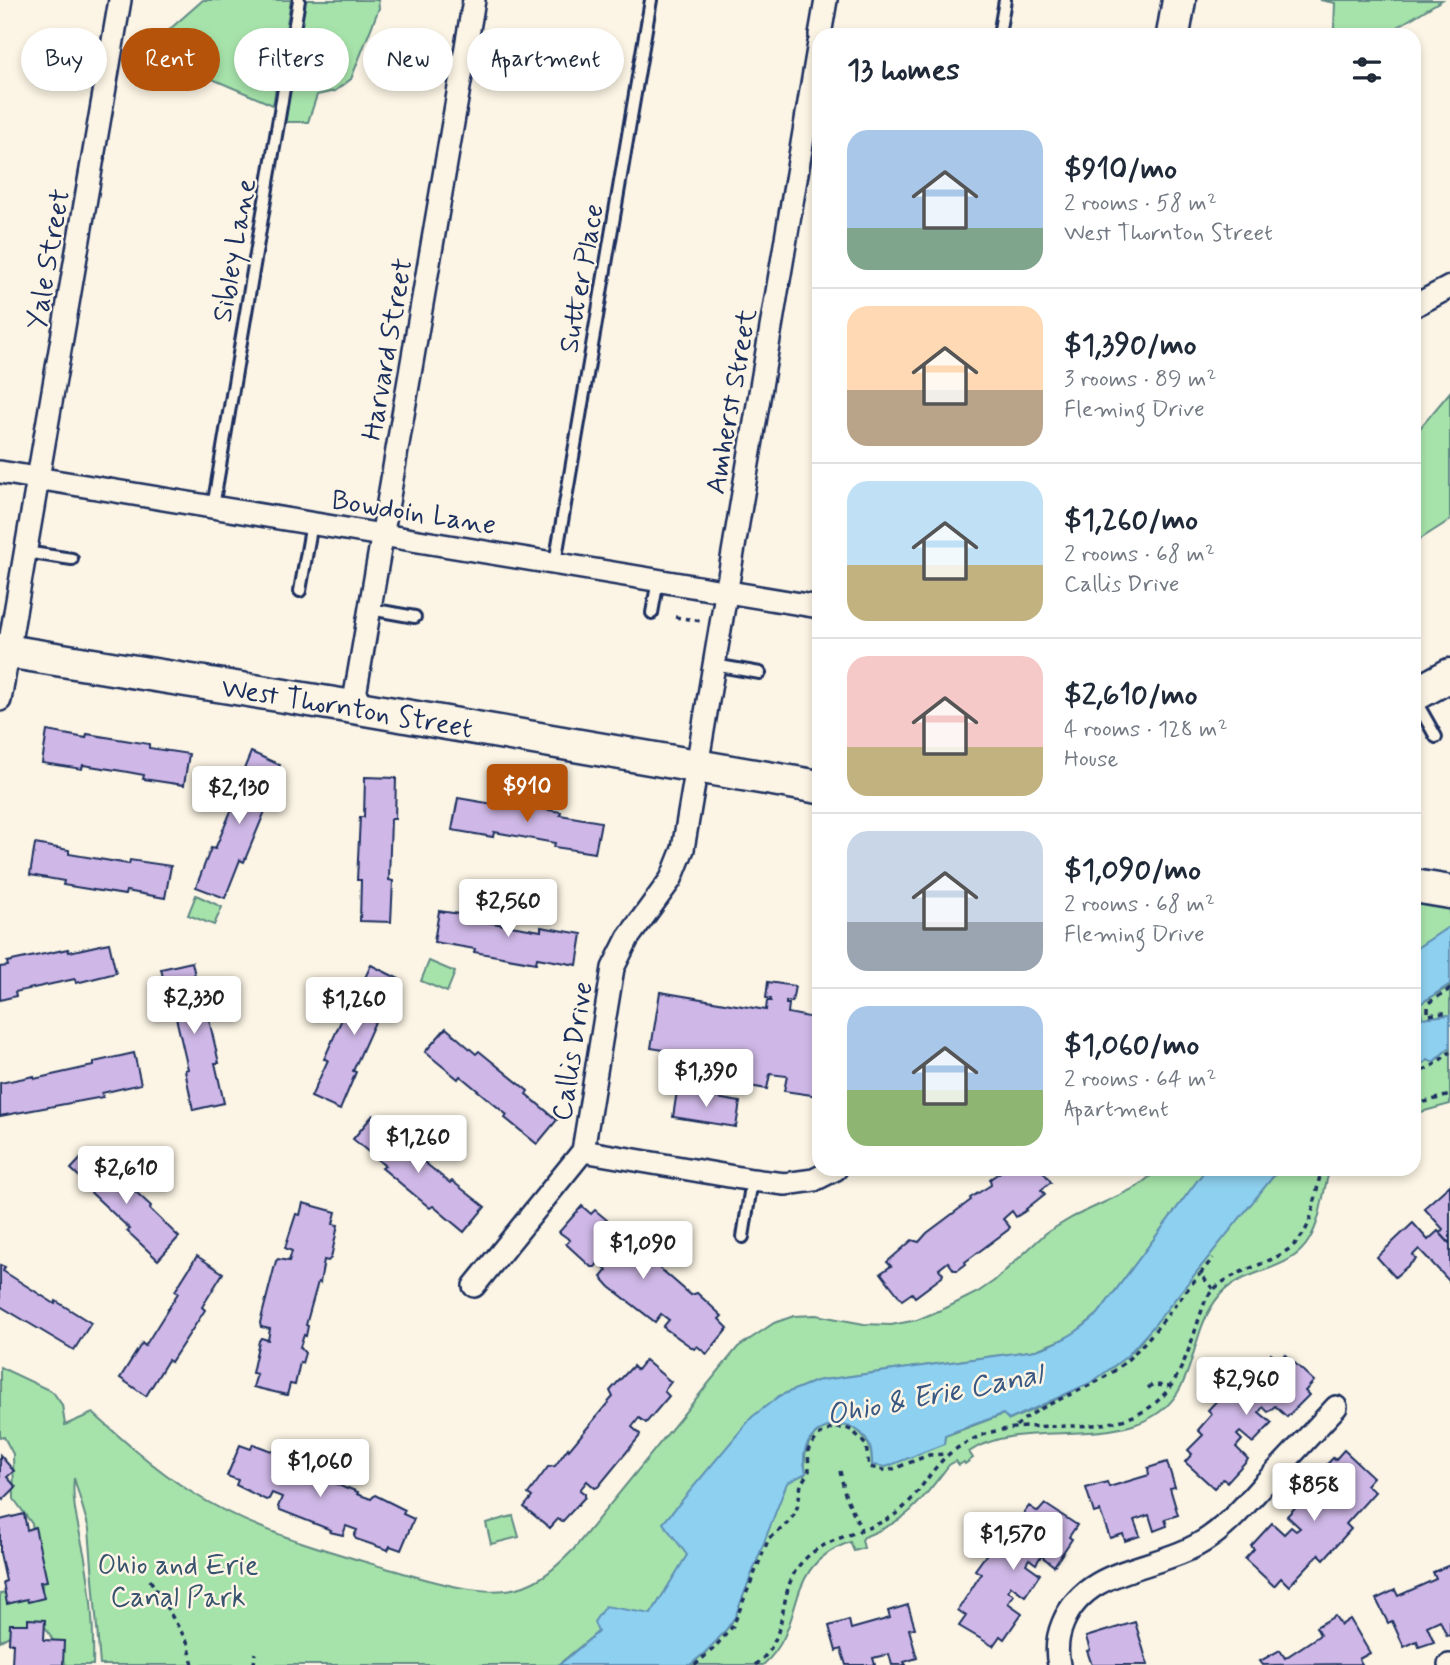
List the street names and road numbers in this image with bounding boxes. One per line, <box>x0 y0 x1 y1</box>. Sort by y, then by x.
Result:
street label: Sibley Lane <box>205 176 266 325</box>
street label: Yale Street <box>19 186 80 333</box>
street label: Sutter Place <box>551 201 614 356</box>
street label: Harvard Street <box>354 256 423 443</box>
street label: Amherst Street <box>698 305 767 497</box>
street label: Bowdoin Lane <box>329 482 499 545</box>
street label: West Thornton Street <box>219 670 476 748</box>
street label: Callis Drive <box>544 979 603 1124</box>

